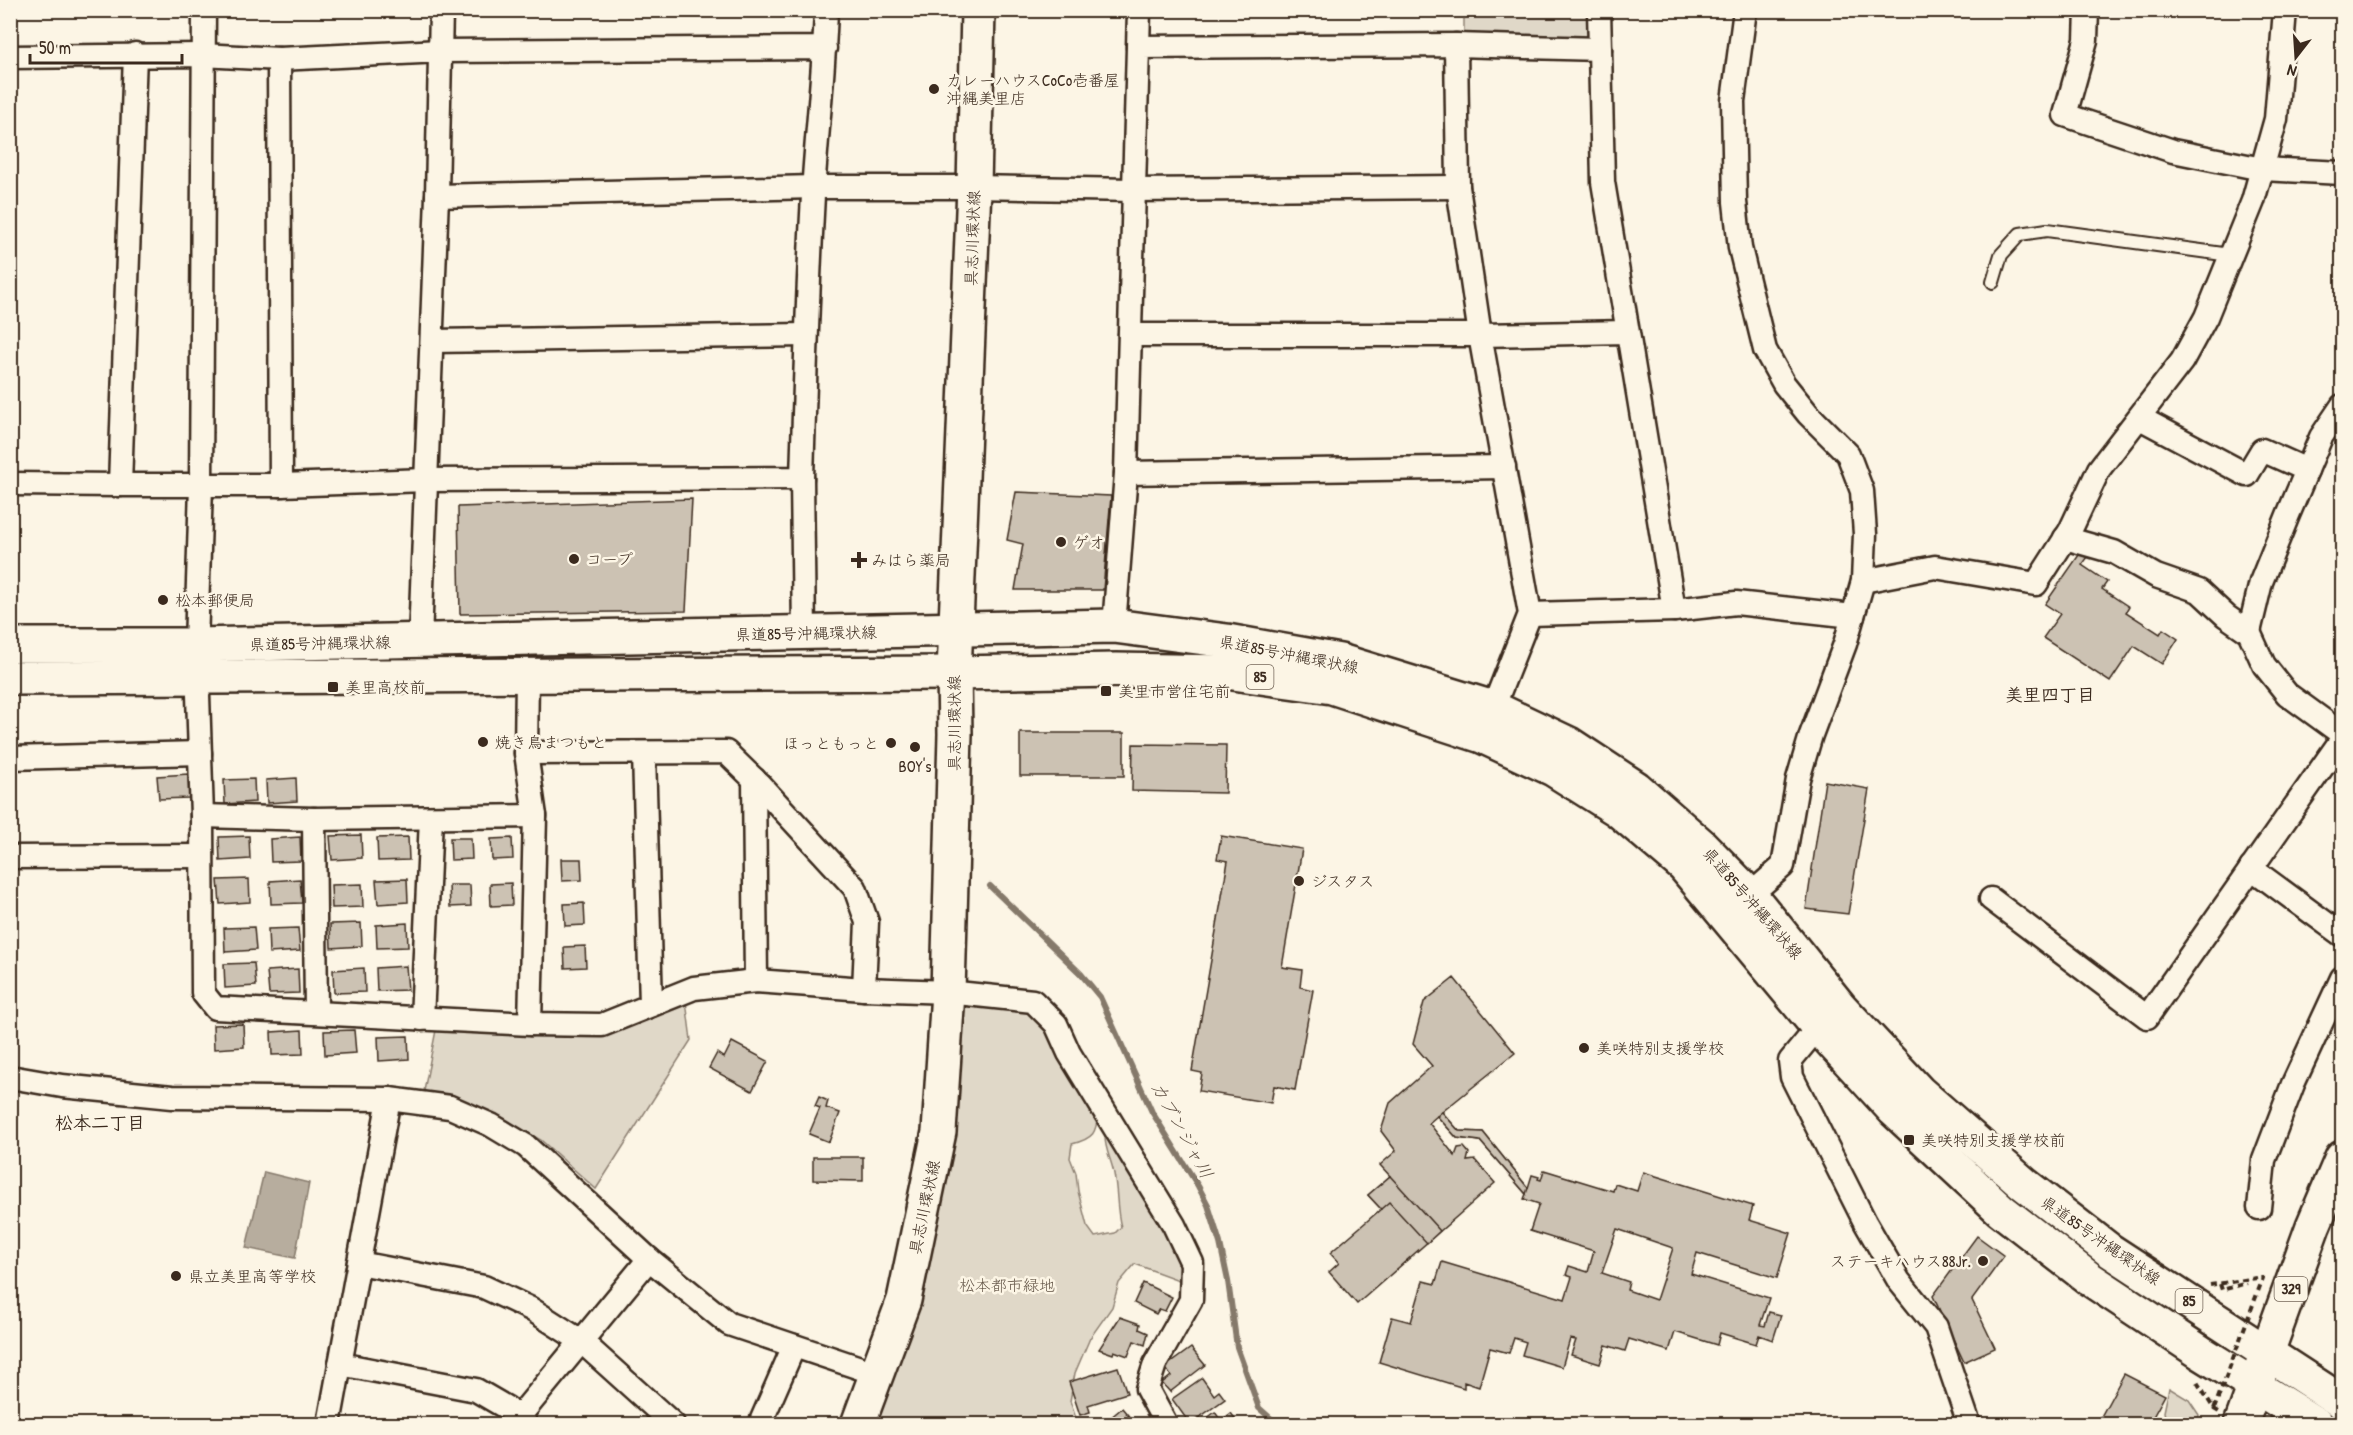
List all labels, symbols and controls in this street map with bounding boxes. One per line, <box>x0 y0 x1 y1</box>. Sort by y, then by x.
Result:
scale bar <box>30 27 182 65</box>
north arrow <box>2266 27 2326 87</box>
text: 50 m <box>39 35 71 60</box>
text: N <box>2284 59 2299 83</box>
place label: カレーハウスCoCo壱番屋 沖縄美里店 <box>946 69 1120 109</box>
marker: カレーハウスCoCo壱番屋 沖縄美里店 <box>927 82 941 96</box>
street label: 具志川環状線 <box>959 190 985 286</box>
place label: ゲオ <box>1073 531 1105 553</box>
marker: ゲオ <box>1054 535 1068 549</box>
place label: コープ <box>586 548 633 570</box>
place label: みはら薬局 <box>871 549 951 571</box>
marker: コープ <box>567 552 581 566</box>
marker: みはら薬局 <box>852 553 866 567</box>
place label: 松本郵便局 <box>175 589 255 611</box>
marker: 松本郵便局 <box>156 593 170 607</box>
street label: 県道85号沖縄環状線 <box>735 621 877 645</box>
street label: 県道85号沖縄環状線 <box>249 631 391 655</box>
street label: 県道85号沖縄環状線 <box>1218 631 1360 677</box>
road number: 85 <box>1246 665 1274 689</box>
street label: 具志川環状線 <box>943 675 965 771</box>
place label: 美里高校前 <box>345 676 425 698</box>
marker: 美里高校前 <box>326 680 340 694</box>
place label: 美里市営住宅前 <box>1118 680 1230 702</box>
district label: 美里四丁目 <box>2005 682 2095 707</box>
marker: 美里市営住宅前 <box>1099 684 1113 698</box>
place label: 焼き鳥まつもと <box>495 731 607 753</box>
place label: ほっともっと <box>783 732 879 754</box>
marker: 焼き鳥まつもと <box>476 735 490 749</box>
marker: ほっともっと <box>884 736 898 750</box>
marker: BOY's <box>908 740 922 754</box>
place label: BOY's <box>899 755 931 777</box>
street label: 県道85号沖縄環状線 <box>1698 842 1808 964</box>
place label: ジスタス <box>1311 870 1374 892</box>
marker: ジスタス <box>1292 874 1306 888</box>
place label: 美咲特別支援学校 <box>1596 1037 1724 1059</box>
marker: 美咲特別支援学校 <box>1577 1041 1591 1055</box>
water label: カブンジャ川 <box>1145 1076 1220 1183</box>
district label: 松本二丁目 <box>55 1110 145 1135</box>
place label: 美咲特別支援学校前 <box>1921 1129 2065 1151</box>
marker: 美咲特別支援学校前 <box>1902 1133 1916 1147</box>
street label: 具志川環状線 <box>903 1158 945 1256</box>
street label: 県道85号沖縄環状線 <box>2037 1190 2165 1290</box>
place label: ステーキハウス88Jr. <box>1830 1250 1971 1272</box>
marker: ステーキハウス88Jr. <box>1976 1254 1990 1268</box>
place label: 県立美里高等学校 <box>188 1265 316 1287</box>
marker: 県立美里高等学校 <box>169 1269 183 1283</box>
park label: 松本都市緑地 <box>959 1274 1055 1296</box>
road number: 329 <box>2274 1277 2308 1301</box>
road number: 85 <box>2176 1289 2202 1313</box>

